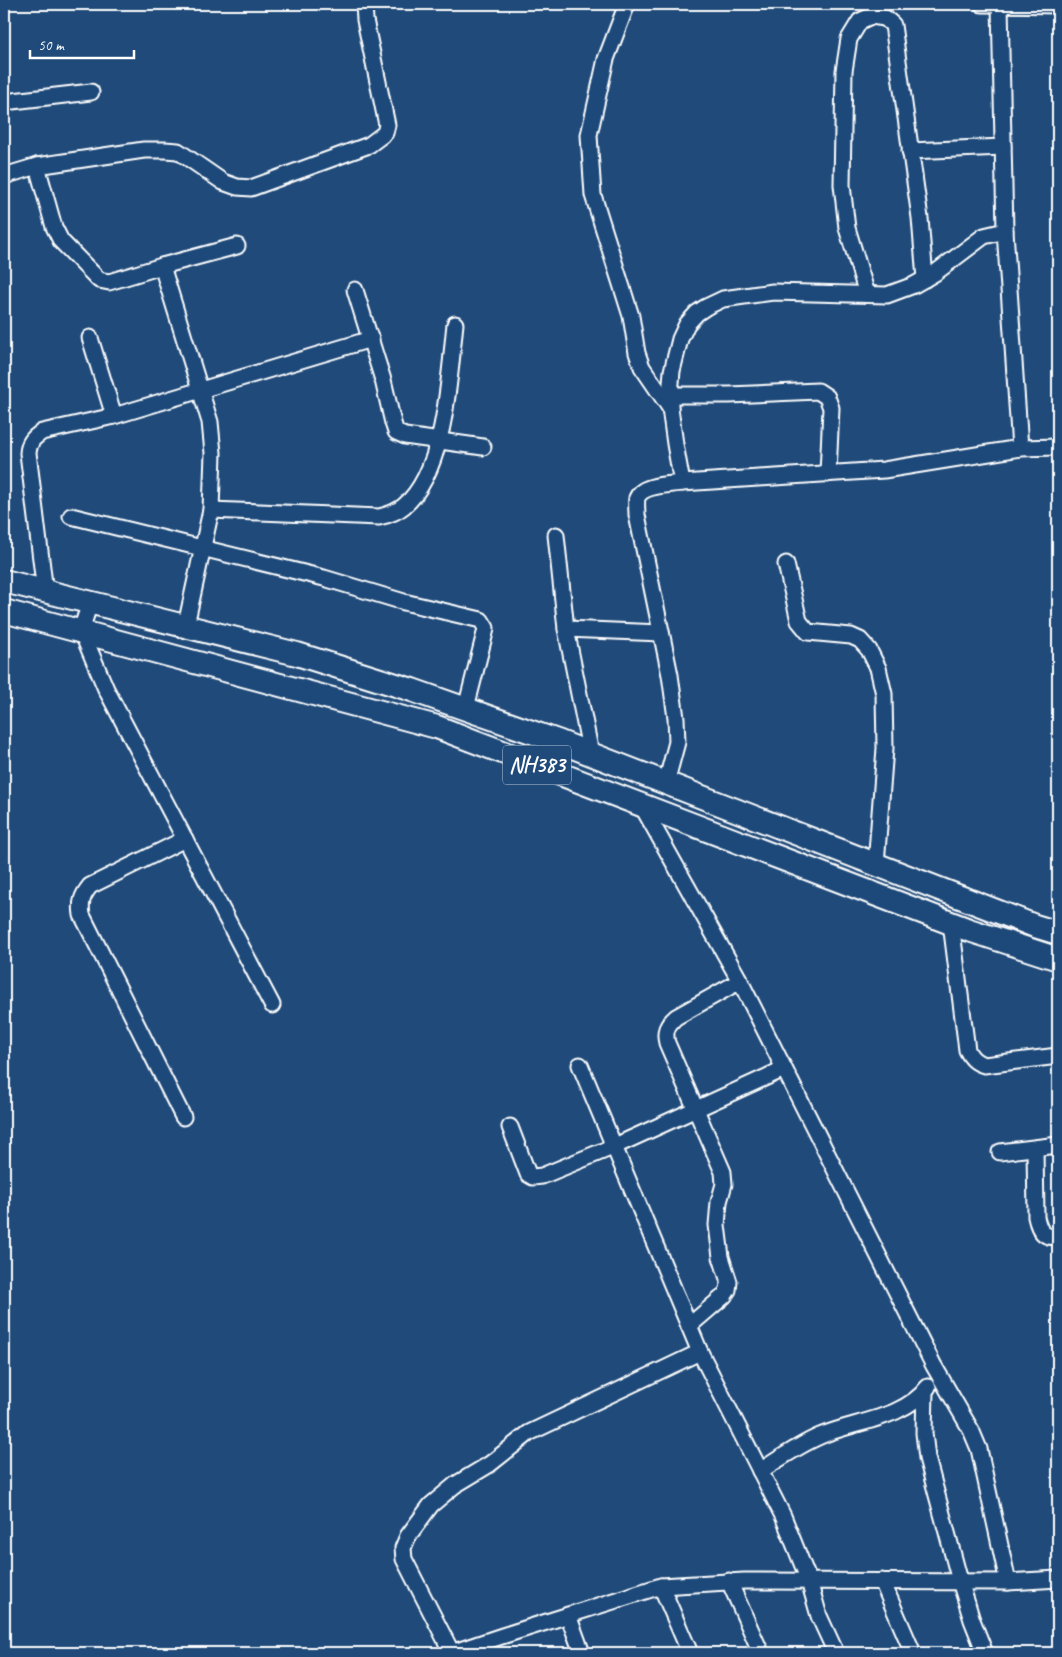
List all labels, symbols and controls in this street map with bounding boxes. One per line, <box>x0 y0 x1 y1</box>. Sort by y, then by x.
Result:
scale bar <box>30 28 134 60</box>
text: 50 m <box>38 36 65 55</box>
road number: NH383 <box>503 746 571 784</box>

